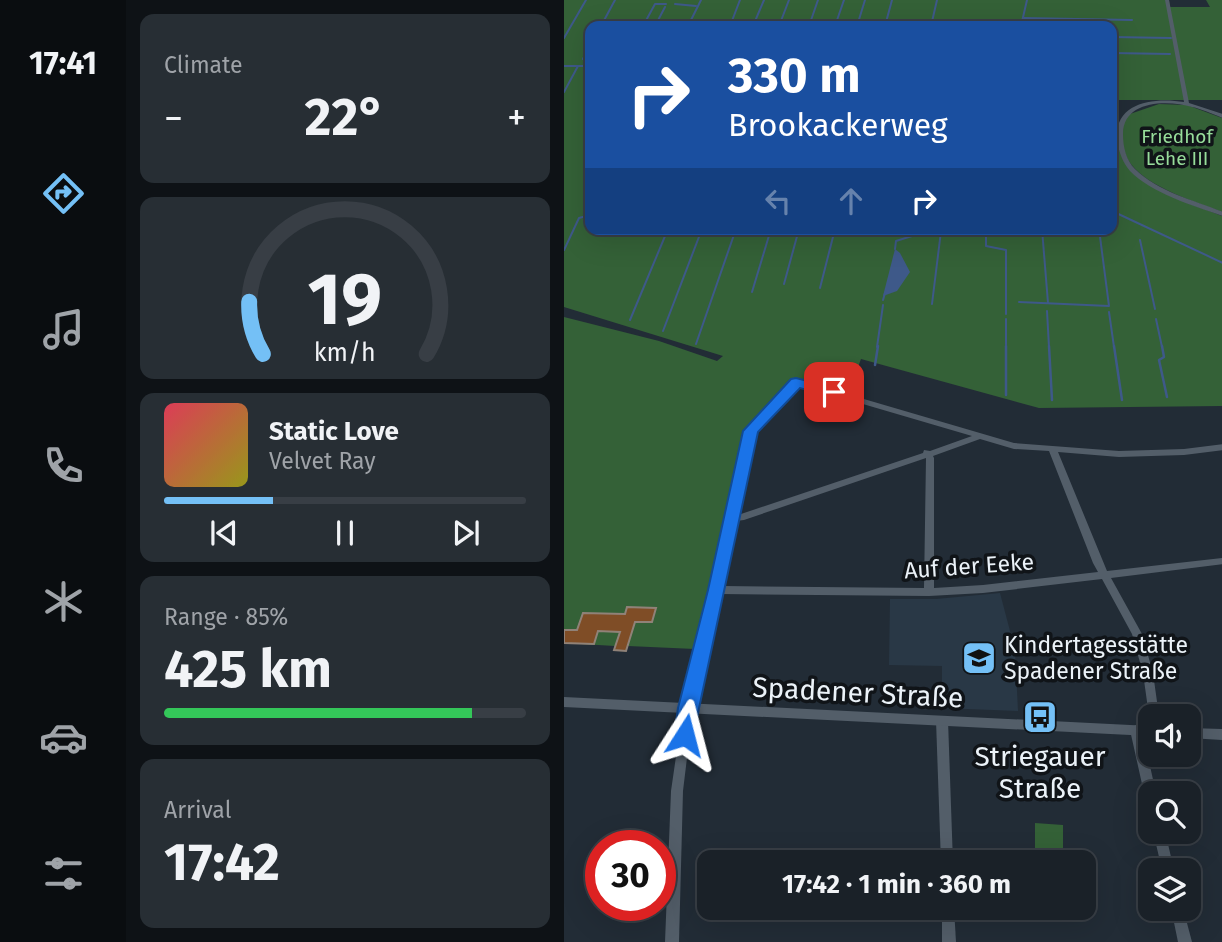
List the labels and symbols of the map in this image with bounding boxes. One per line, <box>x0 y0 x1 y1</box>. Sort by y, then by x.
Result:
park label: Friedhof Lehe III <box>1141 125 1214 170</box>
pin <box>804 362 864 422</box>
street label: Auf der Eeke <box>903 547 1035 585</box>
place label: Kindertagesstätte Spadener Straße <box>1004 631 1188 685</box>
school or university icon: Kindertagesstätte Spadener Straße <box>960 639 998 677</box>
street label: Spadener Straße <box>752 670 964 714</box>
position arrow <box>648 698 722 772</box>
bus stop icon: Striegauer Straße <box>1021 698 1059 736</box>
place label: Striegauer Straße <box>975 740 1106 805</box>
speed limit sign: 30 <box>585 830 676 921</box>

